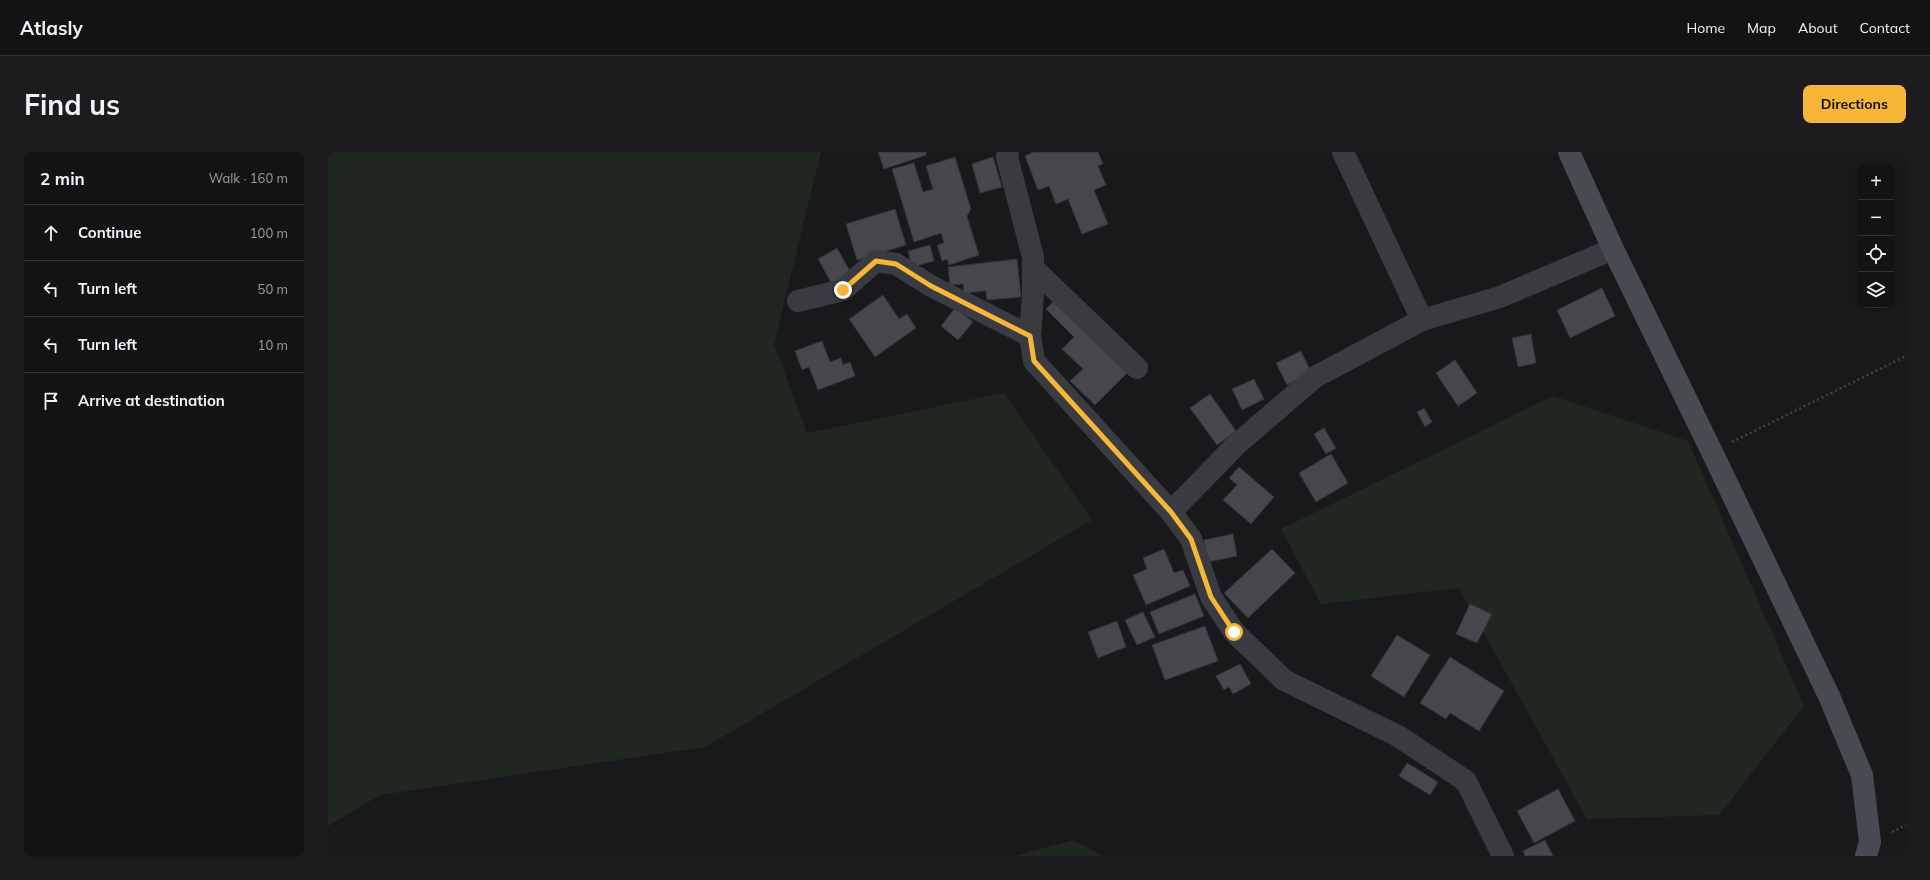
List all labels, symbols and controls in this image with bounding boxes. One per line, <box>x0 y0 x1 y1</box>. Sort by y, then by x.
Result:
text: Atlasly <box>20 16 83 40</box>
text: Home <box>1686 19 1725 37</box>
text: Map <box>1747 19 1776 37</box>
text: About <box>1798 19 1838 37</box>
text: Contact <box>1860 19 1910 37</box>
button: Directions <box>1803 85 1906 123</box>
text: Find us <box>24 87 120 122</box>
map controls <box>1858 164 1894 308</box>
button: + <box>1858 164 1894 200</box>
text: 2 min <box>40 168 85 189</box>
text: Walk · 160 m <box>209 170 288 186</box>
button: − <box>1858 200 1894 236</box>
icon: ahead <box>40 222 62 244</box>
text: Continue <box>78 223 141 242</box>
text: 100 m <box>250 225 288 241</box>
button: locate <box>1858 236 1894 272</box>
button: layers <box>1858 272 1894 308</box>
icon: left <box>40 278 62 300</box>
text: Turn left <box>78 279 137 298</box>
text: 50 m <box>258 281 288 297</box>
route end <box>834 281 852 299</box>
icon: left <box>40 334 62 356</box>
text: Turn left <box>78 335 137 354</box>
text: 10 m <box>258 337 288 353</box>
icon: arrive <box>40 390 62 412</box>
text: Arrive at destination <box>78 391 225 410</box>
route start <box>1225 623 1243 641</box>

